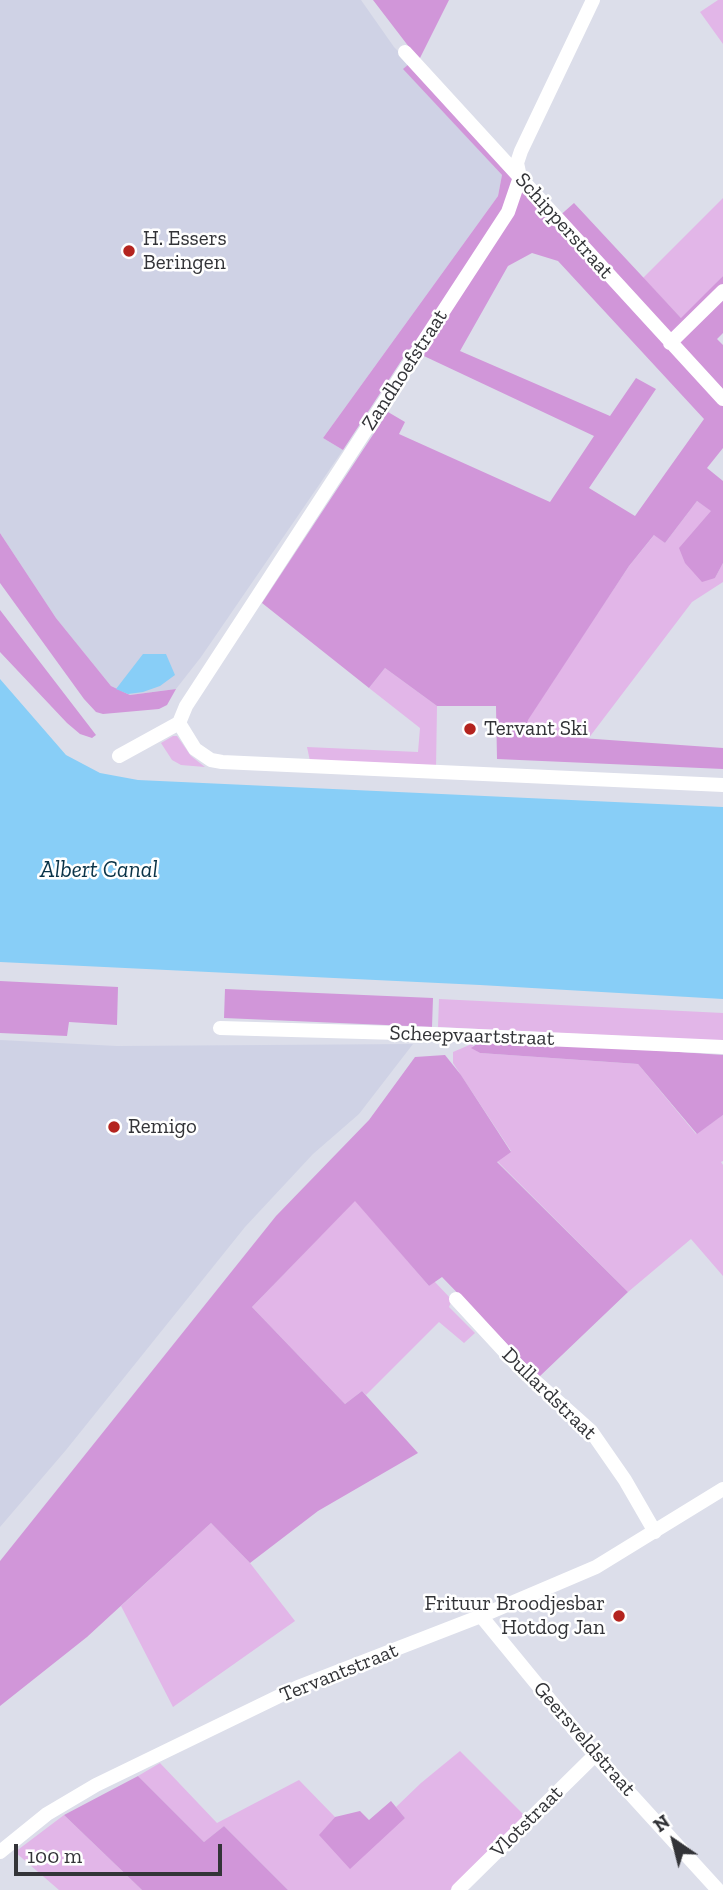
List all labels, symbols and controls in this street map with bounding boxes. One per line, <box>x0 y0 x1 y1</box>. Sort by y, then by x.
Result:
street label: Schipperstraat <box>510 168 618 284</box>
place label: H. Essers Beringen <box>143 226 227 276</box>
marker: H. Essers Beringen <box>121 243 137 259</box>
street label: Zandhoefstraat <box>357 305 453 435</box>
place label: Tervant Ski <box>484 716 588 742</box>
marker: Tervant Ski <box>462 721 478 737</box>
water label: Albert Canal <box>40 856 158 884</box>
street label: Scheepvaartstraat <box>389 1021 555 1051</box>
place label: Remigo <box>128 1114 197 1140</box>
marker: Remigo <box>106 1119 122 1135</box>
street label: Dullardstraat <box>496 1343 602 1445</box>
place label: Frituur Broodjesbar Hotdog Jan <box>425 1591 605 1641</box>
marker: Frituur Broodjesbar Hotdog Jan <box>611 1608 627 1624</box>
street label: Tervantstraat <box>276 1638 402 1708</box>
street label: Geersveldstraat <box>527 1677 641 1801</box>
street label: Vlotstraat <box>486 1781 568 1863</box>
north arrow <box>639 1806 709 1876</box>
text: N <box>649 1810 674 1837</box>
scale bar <box>18 1830 226 1874</box>
text: 100 m <box>27 1843 82 1868</box>

